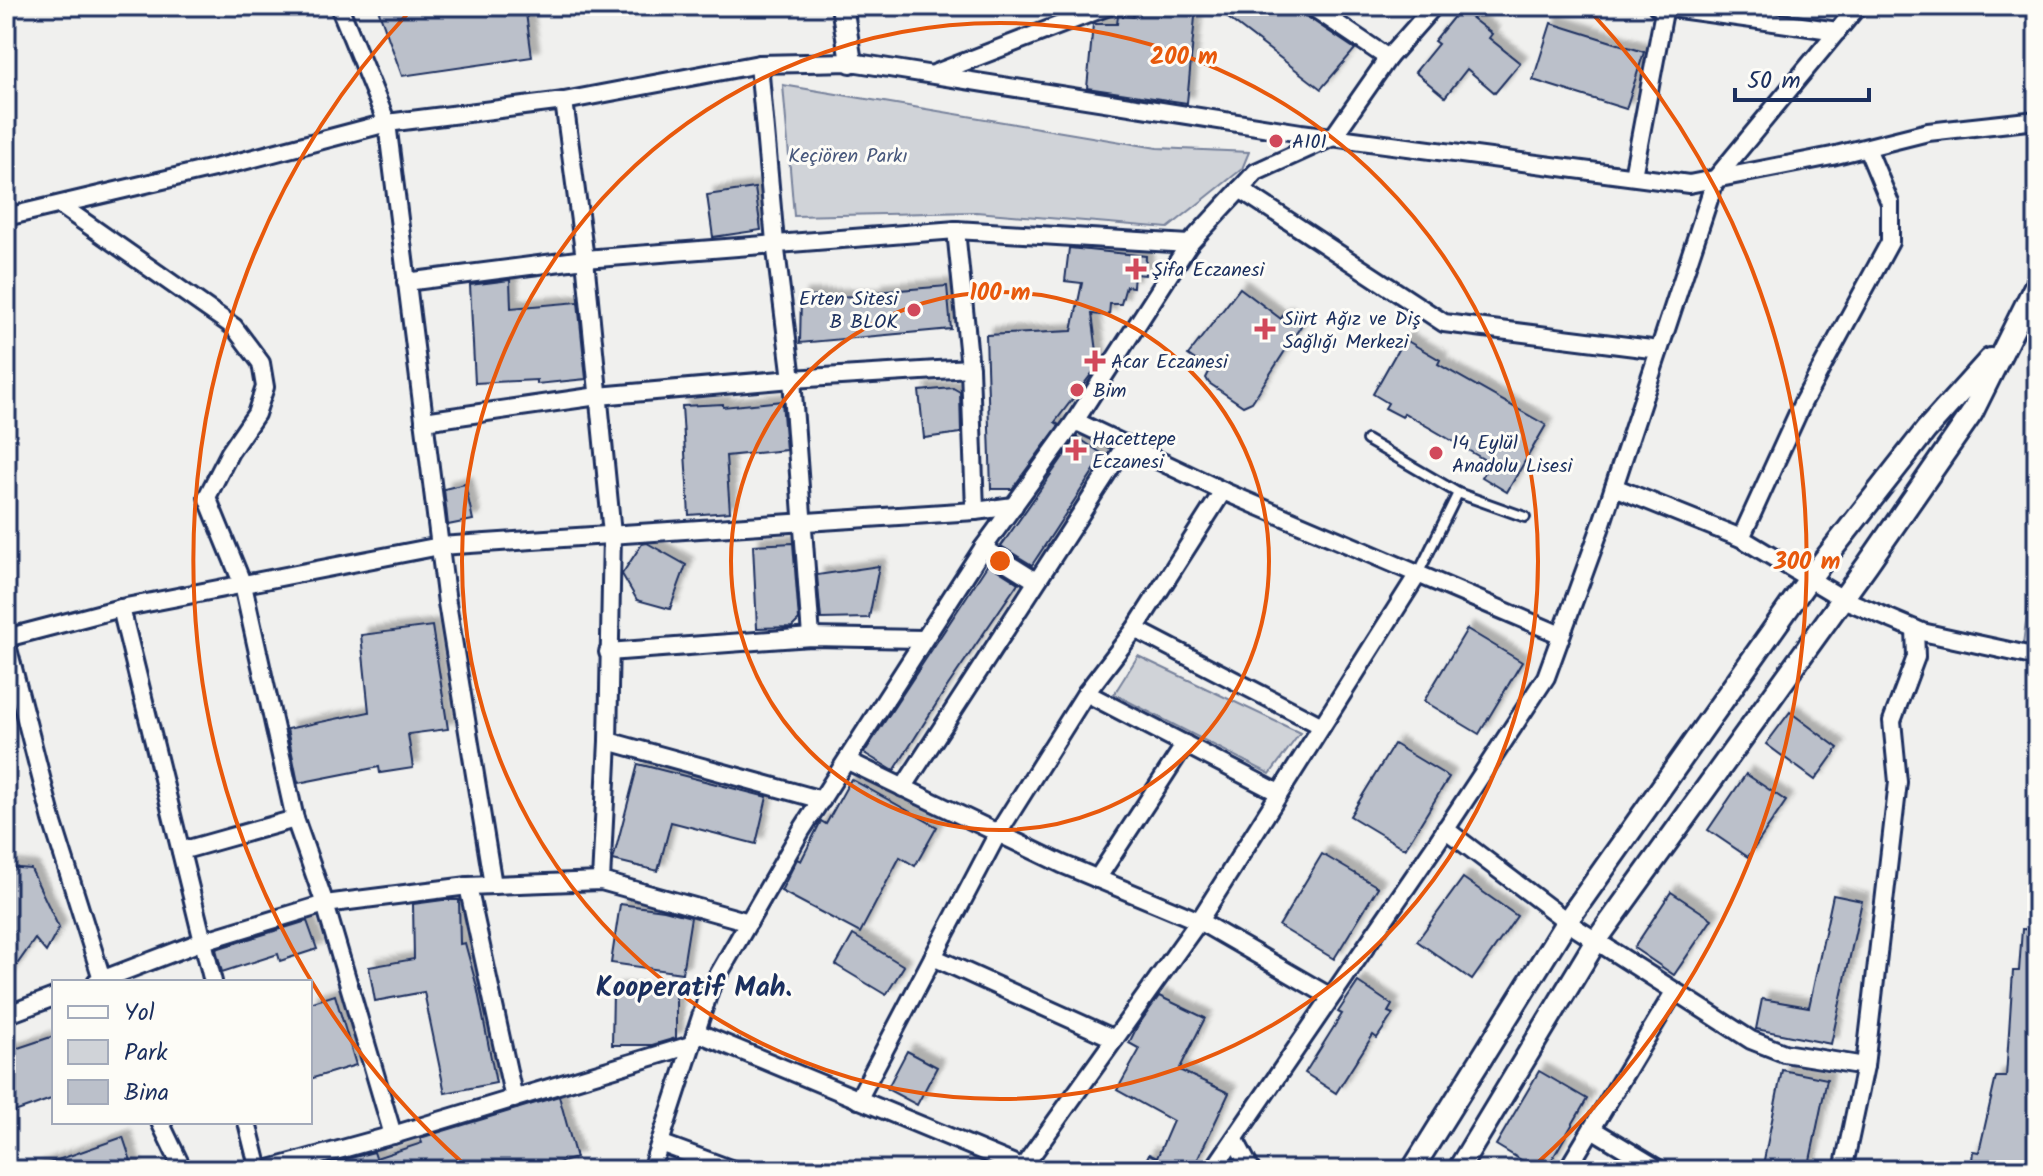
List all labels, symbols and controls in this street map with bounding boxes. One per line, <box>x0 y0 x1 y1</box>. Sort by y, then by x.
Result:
text: 200 m <box>1150 38 1218 77</box>
scale bar <box>1735 52 1869 102</box>
text: 50 m <box>1747 62 1801 101</box>
place label: A101 <box>1292 127 1327 159</box>
marker: A101 <box>1267 132 1285 150</box>
park label: Keçiören Parkı <box>788 141 908 173</box>
place label: Şifa Eczanesi <box>1152 255 1265 287</box>
marker: Şifa Eczanesi <box>1127 260 1145 278</box>
text: 100 m <box>970 274 1030 313</box>
place label: Erten Sitesi B BLOK <box>799 284 899 339</box>
marker: Erten Sitesi B BLOK <box>905 301 923 319</box>
place label: Siirt Ağız ve Diş Sağlığı Merkezi <box>1283 304 1421 359</box>
marker: Siirt Ağız ve Diş Sağlığı Merkezi <box>1254 318 1276 340</box>
place label: Acar Eczanesi <box>1111 347 1229 379</box>
marker: Acar Eczanesi <box>1086 352 1104 370</box>
place label: Bim <box>1093 376 1127 408</box>
marker: Bim <box>1068 381 1086 399</box>
place label: Hacettepe Eczanesi <box>1092 424 1176 479</box>
place label: 14 Eylül Anadolu Lisesi <box>1452 428 1573 483</box>
marker: Hacettepe Eczanesi <box>1067 441 1085 459</box>
marker: 14 Eylül Anadolu Lisesi <box>1427 444 1445 462</box>
text: 300 m <box>1773 543 1840 582</box>
centre of rings <box>986 547 1014 575</box>
district label: Kooperatif Mah. <box>596 966 792 1011</box>
legend <box>52 980 312 1124</box>
text: Yol <box>124 994 155 1033</box>
text: Park <box>124 1034 168 1073</box>
text: Bina <box>124 1074 169 1113</box>

